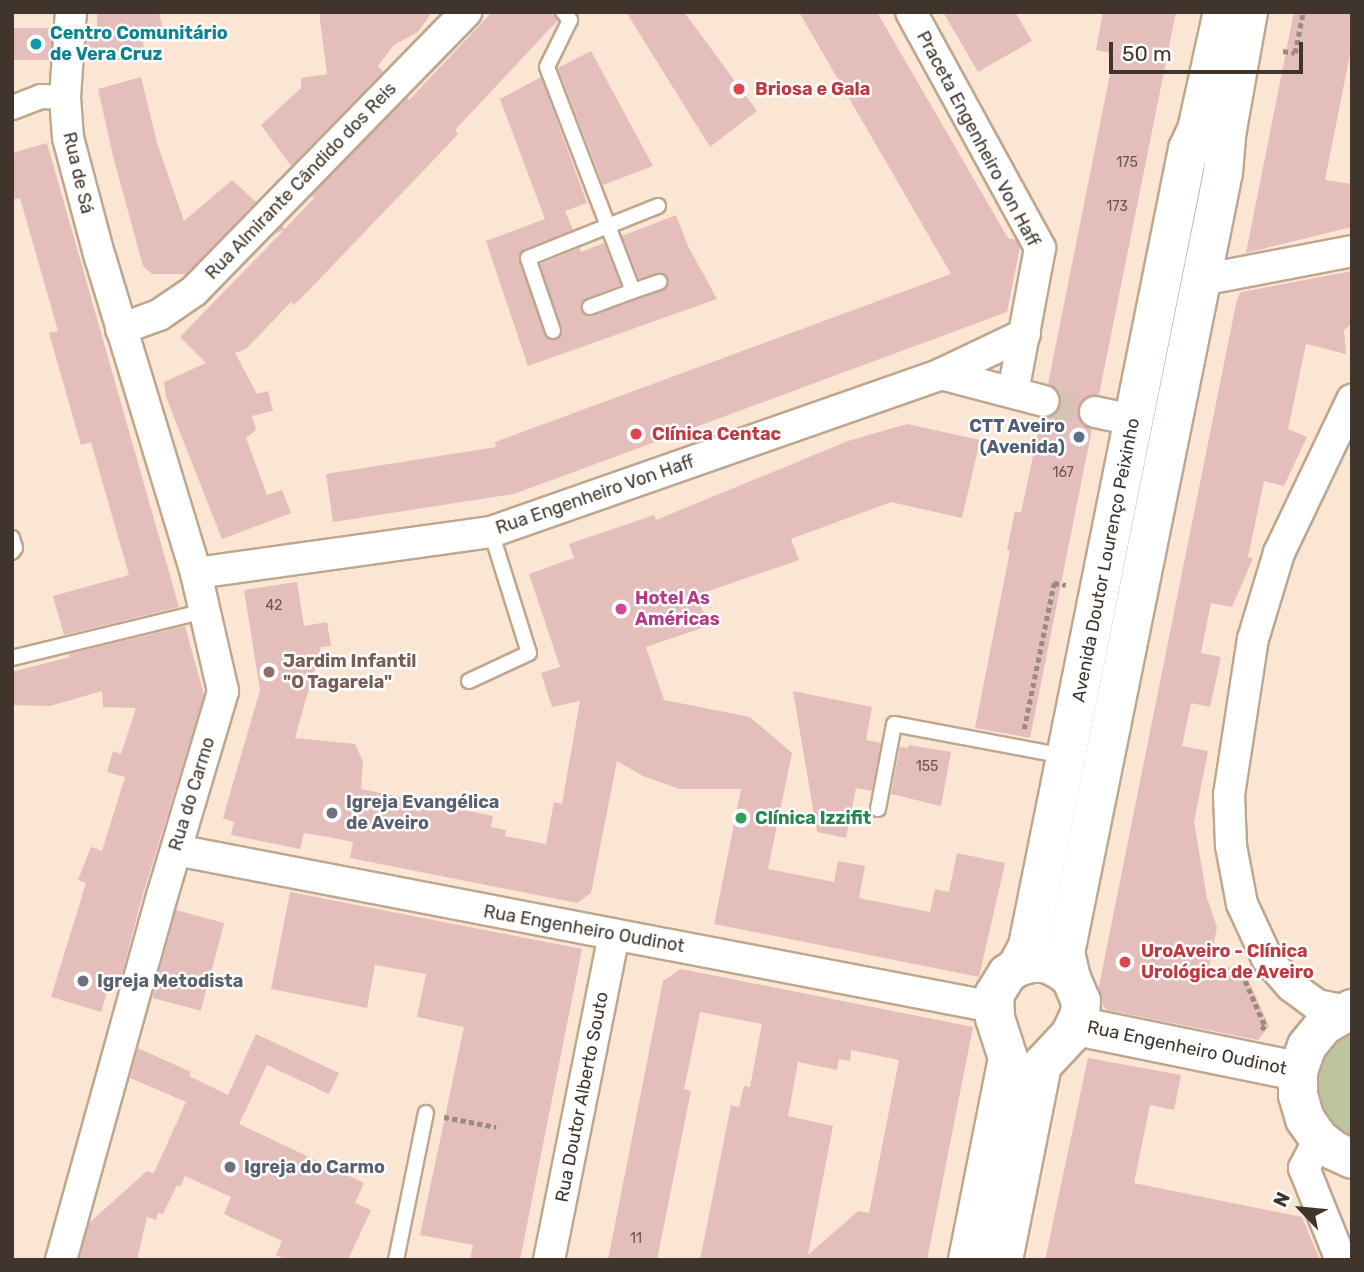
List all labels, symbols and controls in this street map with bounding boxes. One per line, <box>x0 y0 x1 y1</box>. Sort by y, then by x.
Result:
place label: Centro Comunitário de Vera Cruz <box>50 23 228 66</box>
street label: Praceta Engenheiro Von Haff <box>912 27 1044 251</box>
scale bar <box>1112 28 1306 72</box>
marker: Centro Comunitário de Vera Cruz <box>28 36 44 52</box>
text: 50 m <box>1122 41 1172 66</box>
street label: Rua Almirante Cândido dos Reis <box>201 78 401 284</box>
place label: Briosa e Gala <box>755 78 870 100</box>
marker: Briosa e Gala <box>729 79 749 99</box>
street label: Rua de Sá <box>58 130 98 216</box>
house number: 175 <box>1116 155 1138 171</box>
house number: 173 <box>1106 199 1128 215</box>
place label: CTT Aveiro (Avenida) <box>968 416 1065 458</box>
street label: Avenida Doutor Lourenço Peixinho <box>1068 416 1144 704</box>
place label: Clínica Centac <box>652 423 781 445</box>
marker: Clínica Centac <box>626 424 646 444</box>
marker: CTT Aveiro (Avenida) <box>1071 429 1087 445</box>
street label: Rua Engenheiro Von Haff <box>493 451 697 539</box>
house number: 167 <box>1052 465 1074 481</box>
place label: Hotel As Américas <box>635 588 720 630</box>
house number: 42 <box>266 598 282 614</box>
marker: Hotel As Américas <box>613 601 629 617</box>
place label: Jardim Infantil "O Tagarela" <box>283 651 417 694</box>
marker: Jardim Infantil "O Tagarela" <box>261 664 277 680</box>
street label: Rua do Carmo <box>164 735 220 853</box>
house number: 155 <box>916 759 938 775</box>
place label: Igreja Evangélica de Aveiro <box>346 792 499 834</box>
marker: Igreja Evangélica de Aveiro <box>324 805 340 821</box>
place label: Clínica Izzifit <box>755 807 871 829</box>
marker: Clínica Izzifit <box>733 810 749 826</box>
street label: Rua Engenheiro Oudinot <box>482 901 686 957</box>
place label: UroAveiro - Clínica Urológica de Aveiro <box>1141 941 1314 984</box>
marker: UroAveiro - Clínica Urológica de Aveiro <box>1115 952 1135 972</box>
place label: Igreja Metodista <box>97 970 243 992</box>
marker: Igreja Metodista <box>75 973 91 989</box>
street label: Rua Doutor Alberto Souto <box>551 990 613 1204</box>
street label: Rua Engenheiro Oudinot <box>1085 1016 1289 1080</box>
place label: Igreja do Carmo <box>244 1156 385 1178</box>
marker: Igreja do Carmo <box>222 1159 238 1175</box>
north arrow <box>1266 1174 1336 1244</box>
text: N <box>1268 1188 1295 1211</box>
house number: 11 <box>630 1231 642 1247</box>

